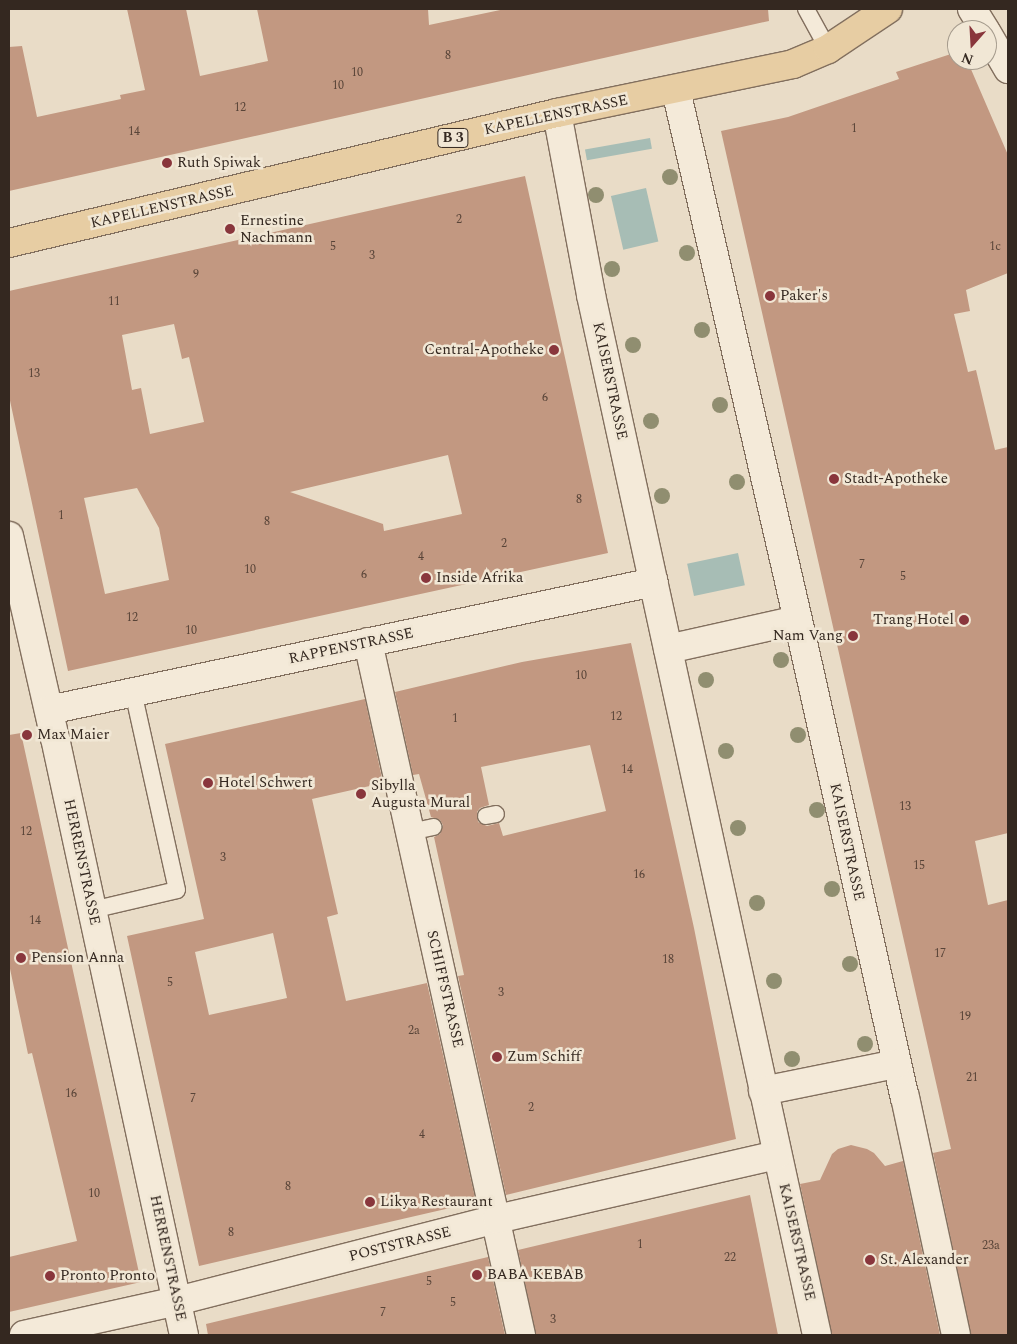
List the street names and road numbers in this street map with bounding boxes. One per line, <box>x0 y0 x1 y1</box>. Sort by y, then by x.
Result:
street label: KAPELLENSTRASSE <box>483 91 629 139</box>
road number: B 3 <box>437 126 469 150</box>
street label: KAPELLENSTRASSE <box>89 182 235 232</box>
street label: KAISERSTRASSE <box>589 320 631 442</box>
street label: RAPPENSTRASSE <box>287 624 415 668</box>
street label: KAISERSTRASSE <box>826 781 868 903</box>
street label: HERRENSTRASSE <box>60 797 104 927</box>
street label: SCHIFFSTRASSE <box>423 928 467 1050</box>
street label: KAISERSTRASSE <box>775 1181 819 1303</box>
street label: HERRENSTRASSE <box>146 1193 190 1323</box>
street label: POSTSTRASSE <box>347 1223 453 1265</box>

